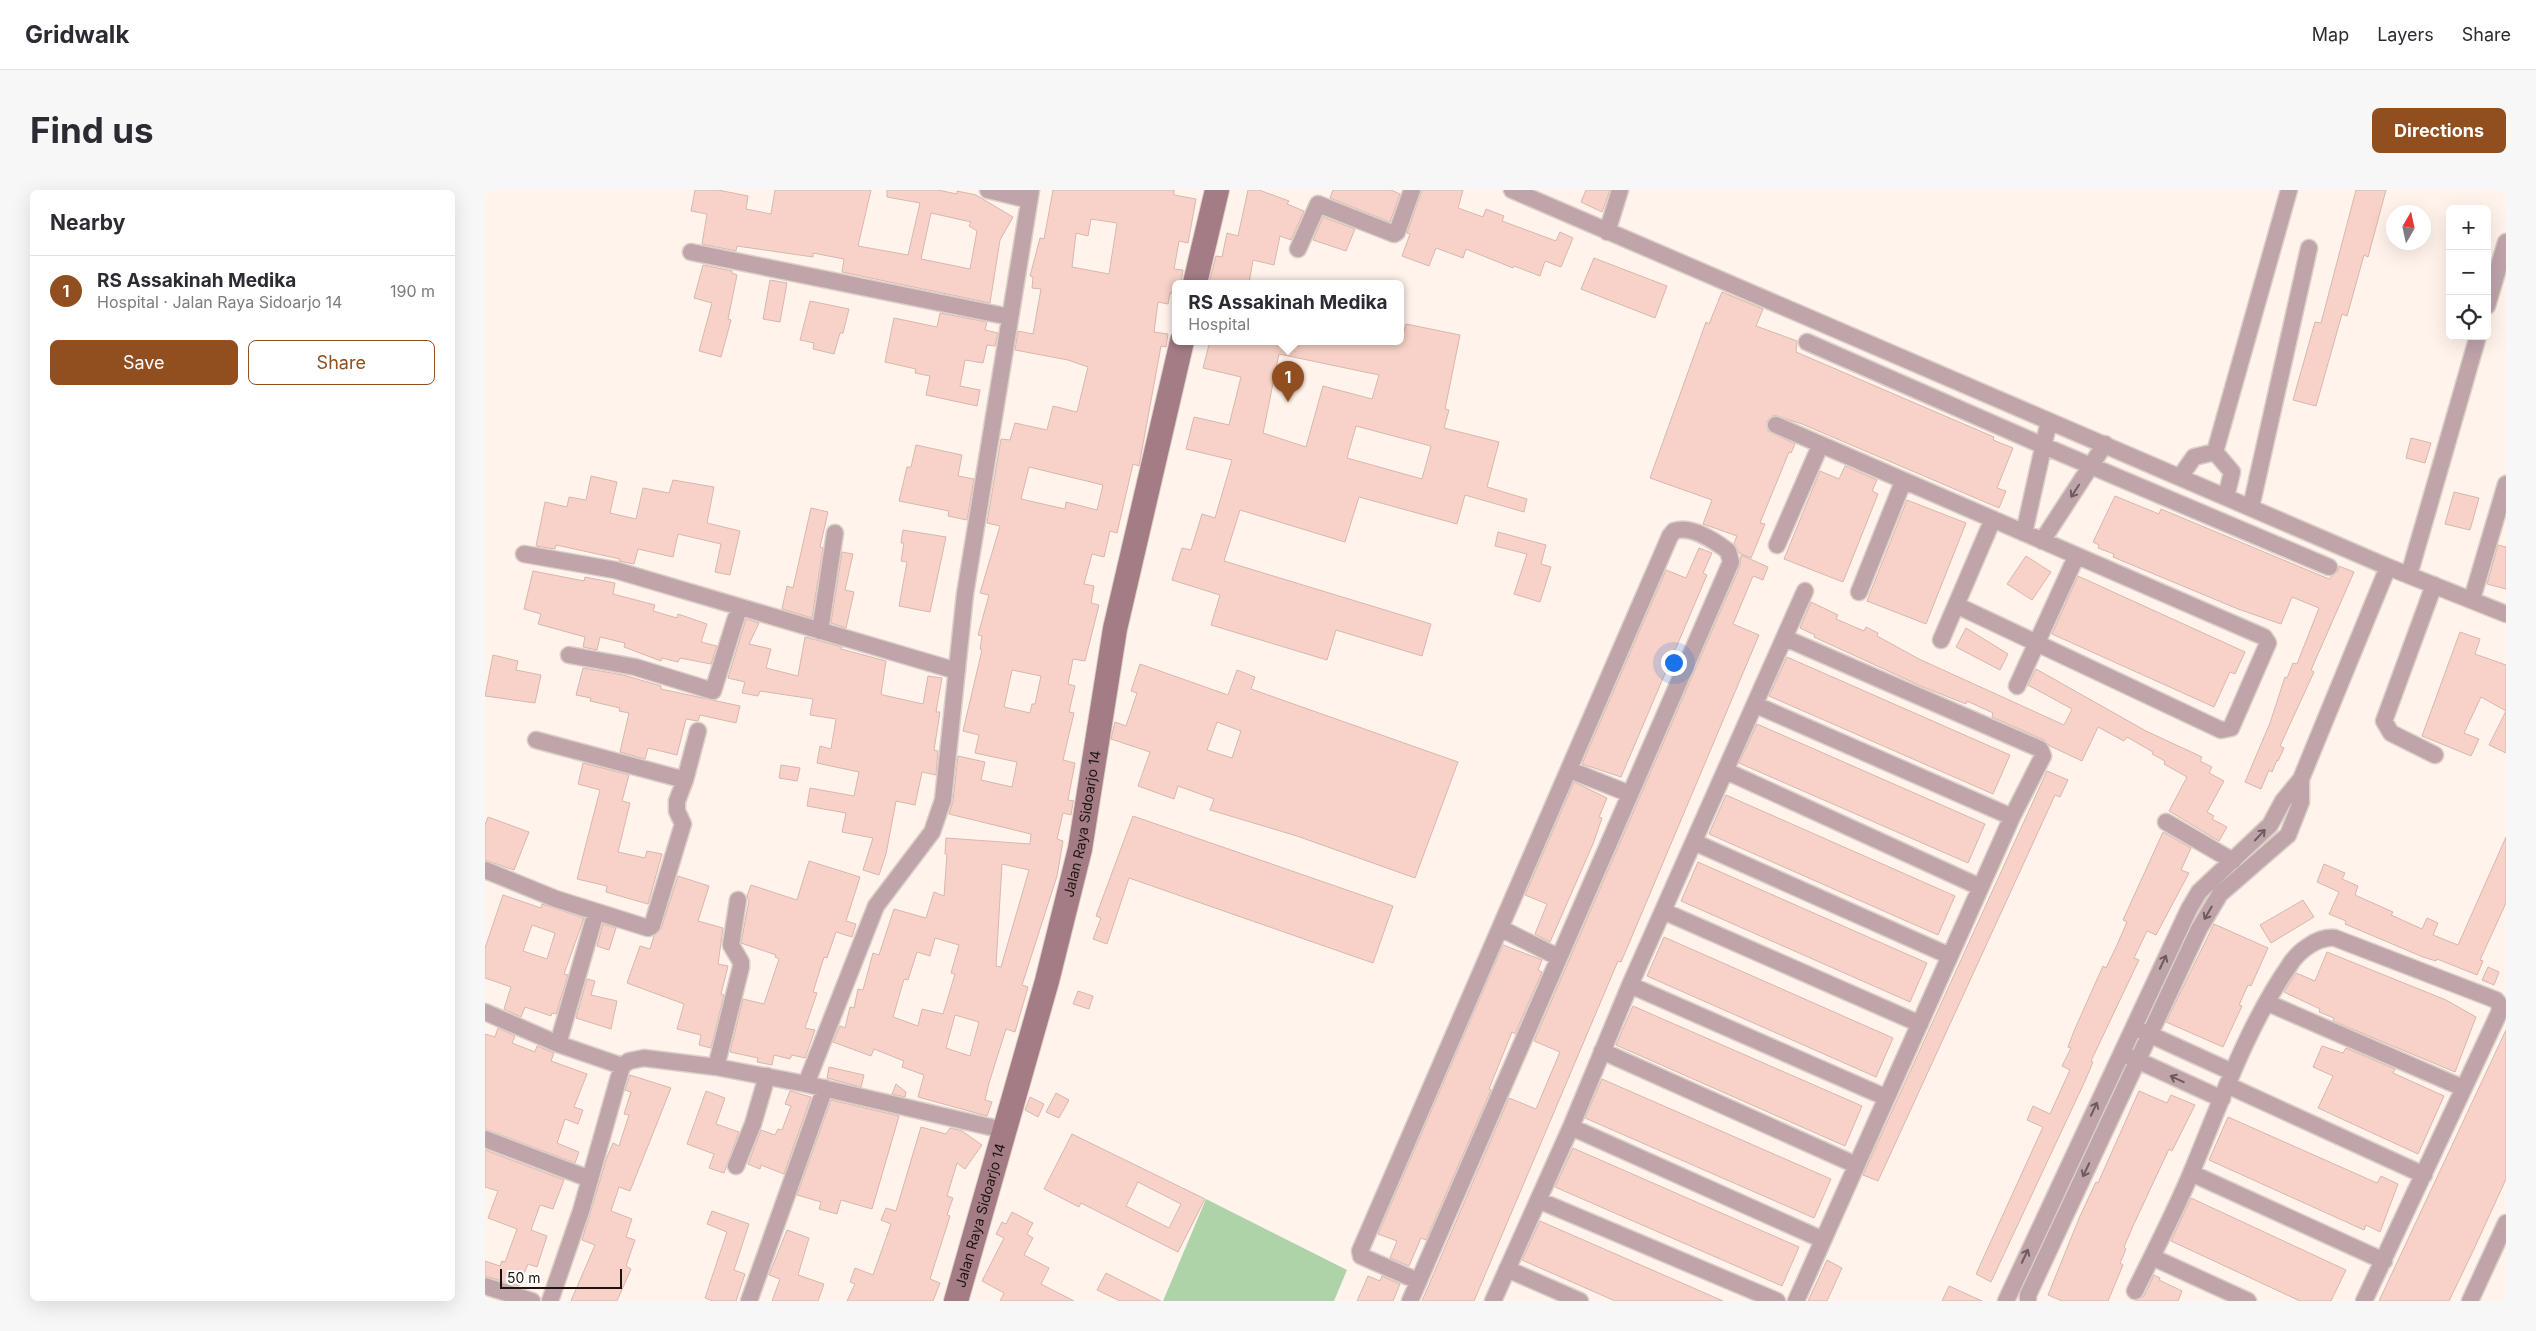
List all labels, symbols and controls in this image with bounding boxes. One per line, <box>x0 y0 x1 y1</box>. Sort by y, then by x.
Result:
text: Gridwalk <box>25 20 129 49</box>
text: Map <box>2312 24 2349 45</box>
text: Layers <box>2377 24 2434 45</box>
text: Share <box>2462 24 2511 45</box>
button: Directions <box>2372 108 2506 153</box>
text: Find us <box>30 109 154 151</box>
north arrow <box>2386 205 2431 250</box>
map controls <box>2446 205 2491 340</box>
button: + <box>2446 205 2491 250</box>
text: Nearby <box>50 210 125 235</box>
button: − <box>2446 250 2491 295</box>
text: RS Assakinah Medika <box>97 269 296 292</box>
popup <box>1172 280 1404 345</box>
text: 1 <box>63 281 69 301</box>
text: 190 m <box>390 281 435 301</box>
text: RS Assakinah Medika <box>1188 291 1388 314</box>
text: Hospital · Jalan Raya Sidoarjo 14 <box>97 292 342 312</box>
button: locate <box>2446 295 2491 340</box>
text: Hospital <box>1188 314 1250 334</box>
button: Save <box>50 340 238 385</box>
button: Share <box>248 340 435 385</box>
pin: 1 <box>1272 361 1304 402</box>
one-way arrow <box>2069 484 2080 498</box>
your location <box>1661 650 1687 676</box>
street label: Jalan Raya Sidoarjo 14 <box>1059 749 1104 899</box>
one-way arrow <box>2254 829 2266 842</box>
one-way arrow <box>2202 905 2212 919</box>
one-way arrow <box>2159 955 2169 970</box>
one-way arrow <box>2170 1073 2185 1083</box>
one-way arrow <box>2089 1102 2099 1117</box>
street label: Jalan Raya Sidoarjo 14 <box>951 1141 1008 1289</box>
one-way arrow <box>2081 1162 2090 1177</box>
one-way arrow <box>2021 1249 2030 1264</box>
scale bar <box>500 1266 623 1289</box>
text: 50 m <box>507 1269 541 1286</box>

